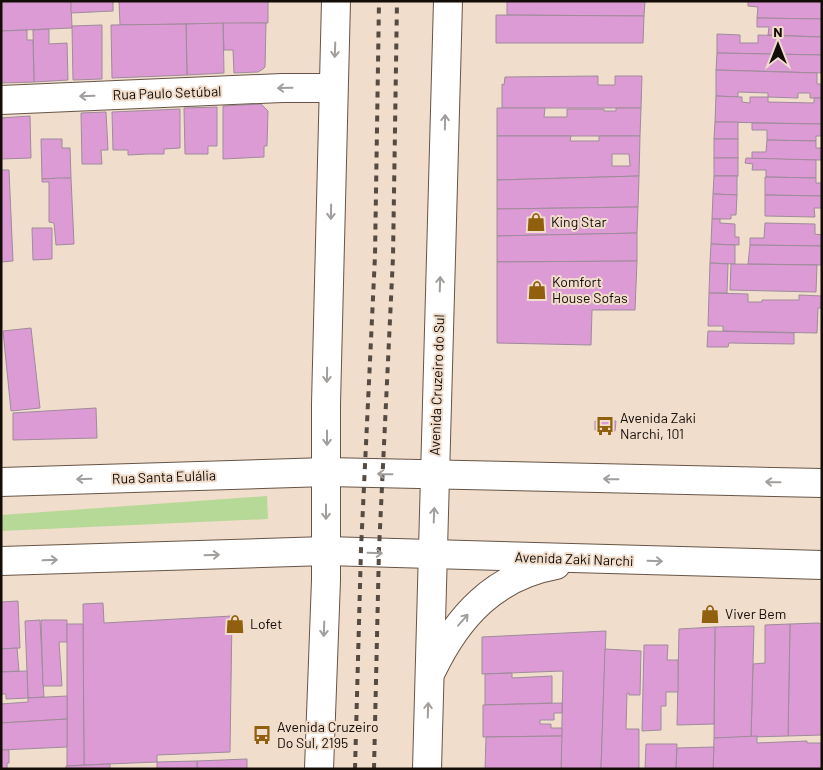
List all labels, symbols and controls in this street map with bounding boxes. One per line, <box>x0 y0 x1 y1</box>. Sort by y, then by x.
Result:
north arrow <box>753 20 803 70</box>
text: N <box>773 23 783 40</box>
one-way arrow <box>330 42 339 58</box>
street label: Rua Paulo Setúbal <box>112 82 222 103</box>
one-way arrow <box>277 83 293 93</box>
one-way arrow <box>80 92 96 101</box>
one-way arrow <box>440 114 450 130</box>
one-way arrow <box>326 204 335 220</box>
shop icon: King Star <box>525 211 547 233</box>
place label: King Star <box>551 213 606 230</box>
place label: Komfort House Sofas <box>552 273 628 306</box>
one-way arrow <box>436 276 445 292</box>
shop icon: Komfort House Sofas <box>526 279 548 301</box>
street label: Avenida Cruzeiro do Sul <box>426 314 447 456</box>
one-way arrow <box>322 366 332 383</box>
place label: Avenida Zaki Narchi, 101 <box>620 409 696 442</box>
bus stop icon: Avenida Zaki Narchi, 101 <box>594 415 616 437</box>
one-way arrow <box>322 430 332 446</box>
street label: Rua Santa Eulália <box>112 466 216 487</box>
one-way arrow <box>378 469 394 479</box>
one-way arrow <box>603 474 619 484</box>
one-way arrow <box>77 475 93 484</box>
one-way arrow <box>765 478 781 487</box>
one-way arrow <box>321 504 331 520</box>
one-way arrow <box>429 507 439 523</box>
one-way arrow <box>367 548 383 557</box>
street label: Avenida Zaki Narchi <box>514 548 634 569</box>
one-way arrow <box>204 550 220 559</box>
one-way arrow <box>42 555 58 564</box>
one-way arrow <box>646 556 663 566</box>
shop icon: Viver Bem <box>699 603 721 625</box>
place label: Viver Bem <box>725 605 786 622</box>
shop icon: Lofet <box>224 613 246 635</box>
one-way arrow <box>458 613 469 626</box>
place label: Lofet <box>250 615 282 632</box>
one-way arrow <box>320 620 329 636</box>
one-way arrow <box>423 702 433 718</box>
place label: Avenida Cruzeiro Do Sul, 2195 <box>277 718 379 751</box>
bus stop icon: Avenida Cruzeiro Do Sul, 2195 <box>251 724 273 746</box>

